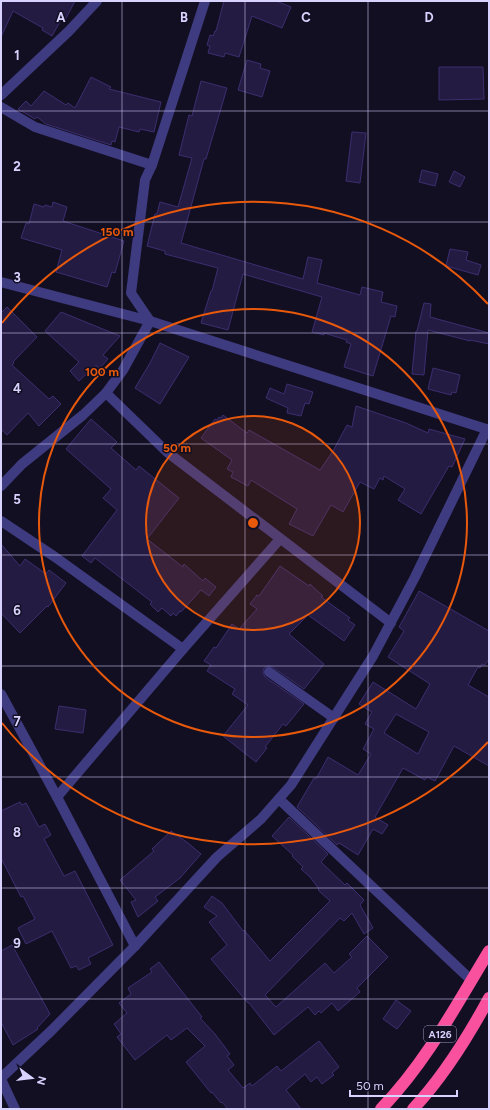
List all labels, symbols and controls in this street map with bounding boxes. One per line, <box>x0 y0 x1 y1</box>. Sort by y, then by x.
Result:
text: A <box>56 10 66 25</box>
text: B <box>180 10 188 25</box>
text: C <box>301 10 311 25</box>
text: D <box>424 10 434 25</box>
text: 1 <box>14 48 20 63</box>
text: 2 <box>13 159 21 174</box>
text: 150 m <box>100 225 134 239</box>
text: 3 <box>13 270 21 285</box>
text: 100 m <box>85 365 119 379</box>
text: 4 <box>13 381 21 396</box>
text: 50 m <box>163 441 191 455</box>
text: 5 <box>13 492 21 507</box>
centre of rings <box>246 516 260 530</box>
text: 6 <box>13 603 21 618</box>
text: 7 <box>13 714 21 729</box>
text: 8 <box>13 825 21 840</box>
text: 9 <box>13 936 21 951</box>
road number: A126 <box>424 1026 456 1042</box>
north arrow <box>12 1058 52 1098</box>
scale bar <box>350 1072 457 1098</box>
text: N <box>34 1075 49 1086</box>
text: 50 m <box>356 1079 384 1093</box>

